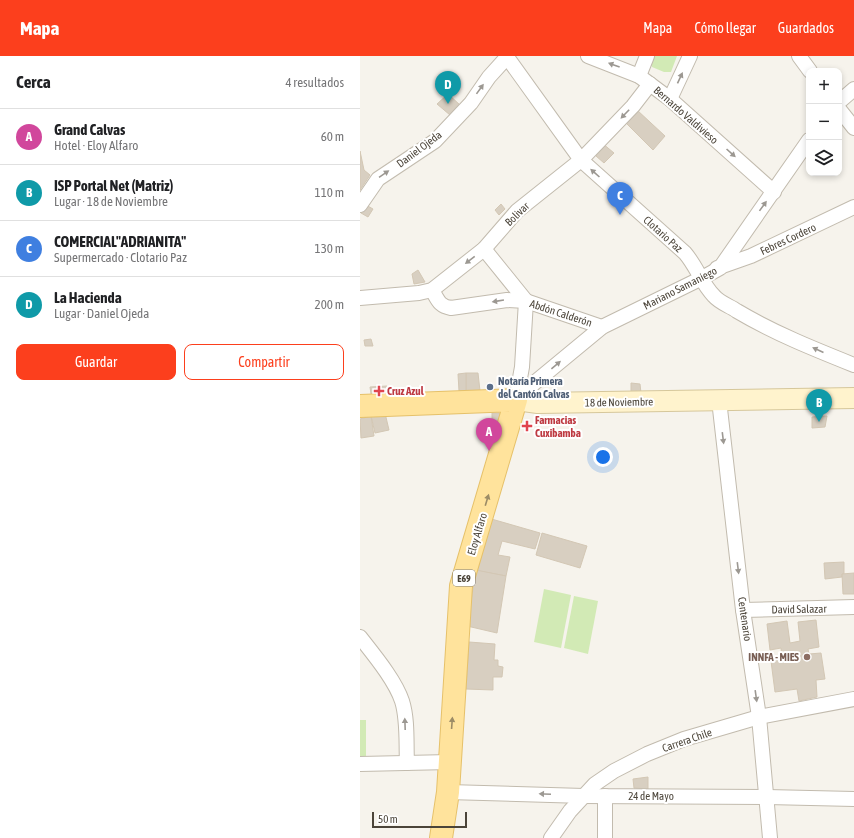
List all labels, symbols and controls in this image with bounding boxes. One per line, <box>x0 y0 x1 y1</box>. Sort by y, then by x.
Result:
text: Mapa <box>20 17 59 39</box>
text: Mapa <box>643 20 672 36</box>
text: Cómo llegar <box>694 20 756 36</box>
text: Guardados <box>778 20 834 36</box>
one-way arrow <box>607 62 619 68</box>
map controls <box>806 68 842 176</box>
button: + <box>806 68 842 104</box>
pin: D <box>435 71 461 104</box>
text: Cerca <box>16 72 51 92</box>
one-way arrow <box>677 72 683 83</box>
text: 4 resultados <box>285 75 344 90</box>
one-way arrow <box>476 84 484 94</box>
street label: Bernardo Valdivieso <box>652 84 720 146</box>
button: − <box>806 104 842 140</box>
one-way arrow <box>621 109 630 119</box>
text: Grand Calvas <box>54 121 125 138</box>
street label: Daniel Ojeda <box>394 128 444 170</box>
text: A <box>26 129 32 144</box>
text: 60 m <box>321 129 344 144</box>
text: Hotel · Eloy Alfaro <box>54 138 138 153</box>
button: layers <box>806 140 842 176</box>
one-way arrow <box>726 148 736 158</box>
one-way arrow <box>590 169 600 178</box>
one-way arrow <box>378 171 390 178</box>
text: ISP Portal Net (Matriz) <box>54 177 173 194</box>
pin: C <box>607 182 633 215</box>
text: B <box>26 185 32 200</box>
text: 110 m <box>315 185 344 200</box>
text: Lugar · 18 de Noviembre <box>54 194 168 209</box>
street label: Bolivar <box>503 199 532 228</box>
one-way arrow <box>759 201 767 212</box>
street label: Clotario Paz <box>641 214 685 255</box>
street label: Febres Cordero <box>758 221 818 257</box>
text: COMERCIAL"ADRIANITA" <box>54 233 186 250</box>
text: C <box>26 241 32 256</box>
text: 130 m <box>315 241 344 256</box>
text: Supermercado · Clotario Paz <box>54 250 187 265</box>
one-way arrow <box>464 256 475 264</box>
street label: Mariano Samaniego <box>641 264 719 312</box>
text: La Hacienda <box>54 289 122 306</box>
text: D <box>25 297 33 312</box>
text: 200 m <box>315 297 344 312</box>
street label: Abdón Calderón <box>528 297 594 329</box>
one-way arrow <box>492 298 504 304</box>
text: Lugar · Daniel Ojeda <box>54 306 149 321</box>
button: Guardar <box>16 344 176 380</box>
button: Compartir <box>184 344 344 380</box>
one-way arrow <box>812 347 824 353</box>
one-way arrow <box>550 361 561 369</box>
place label: Notaría Primera del Cantón Calvas <box>498 375 570 400</box>
marker: Notaría Primera del Cantón Calvas <box>485 382 495 392</box>
place label: Cruz Azul <box>387 385 425 397</box>
marker: Cruz Azul <box>374 386 384 396</box>
pin: B <box>806 389 832 422</box>
street label: 18 de Noviembre <box>585 395 653 409</box>
place label: Farmacias Cuxibamba <box>535 414 581 439</box>
pin: A <box>476 418 502 451</box>
marker: Farmacias Cuxibamba <box>522 421 532 431</box>
one-way arrow <box>720 432 726 445</box>
your location <box>593 447 613 467</box>
one-way arrow <box>484 493 490 505</box>
street label: Eloy Alfaro <box>465 511 489 557</box>
one-way arrow <box>735 562 742 574</box>
road number: E69 <box>453 570 475 586</box>
street label: Centenario <box>736 596 754 642</box>
street label: David Salazar <box>771 603 827 615</box>
place label: INNFA - MIES <box>748 651 799 663</box>
marker: INNFA - MIES <box>802 652 812 662</box>
one-way arrow <box>753 690 759 702</box>
one-way arrow <box>449 717 456 729</box>
one-way arrow <box>402 718 409 730</box>
street label: Carrera Chile <box>661 726 713 754</box>
street label: 24 de Mayo <box>628 790 674 802</box>
one-way arrow <box>539 791 551 798</box>
scale bar <box>372 810 467 829</box>
text: 50 m <box>378 813 398 825</box>

